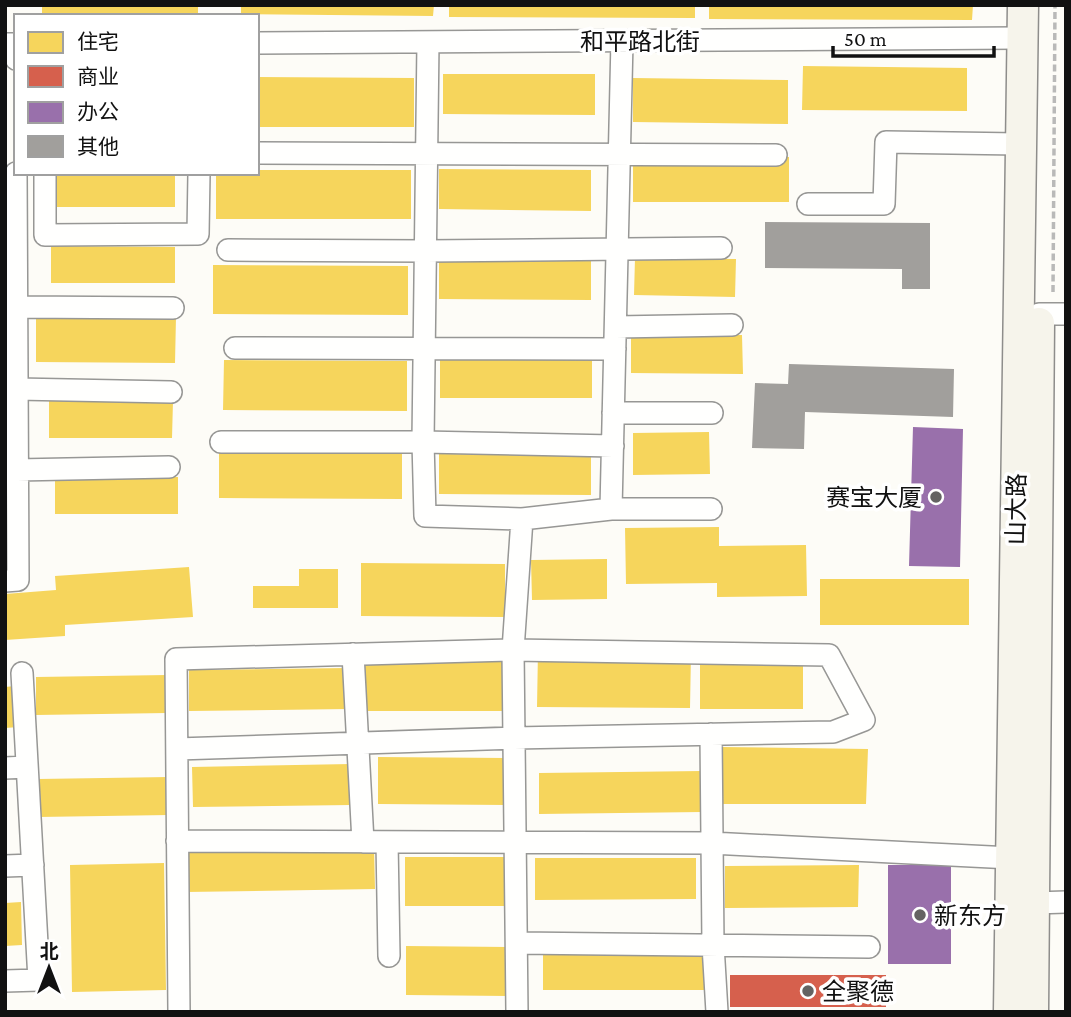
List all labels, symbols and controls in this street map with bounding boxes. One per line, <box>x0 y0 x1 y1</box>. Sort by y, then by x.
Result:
legend <box>14 14 259 175</box>
scale bar <box>833 14 994 58</box>
text: 50 m <box>844 27 887 51</box>
street label: 和平路北街 <box>580 28 700 55</box>
text: 住宅 <box>77 30 119 54</box>
text: 商业 <box>77 65 119 89</box>
text: 办公 <box>77 100 119 124</box>
text: 其他 <box>77 135 119 159</box>
street label: 山大路 <box>1002 473 1030 545</box>
place label: 赛宝大厦 <box>826 484 922 511</box>
marker: 赛宝大厦 <box>928 489 944 505</box>
place label: 新东方 <box>934 902 1006 929</box>
marker: 新东方 <box>912 907 928 923</box>
north arrow <box>14 933 84 1003</box>
text: 北 <box>39 941 59 962</box>
place label: 全聚德 <box>822 978 894 1005</box>
marker: 全聚德 <box>800 983 816 999</box>

